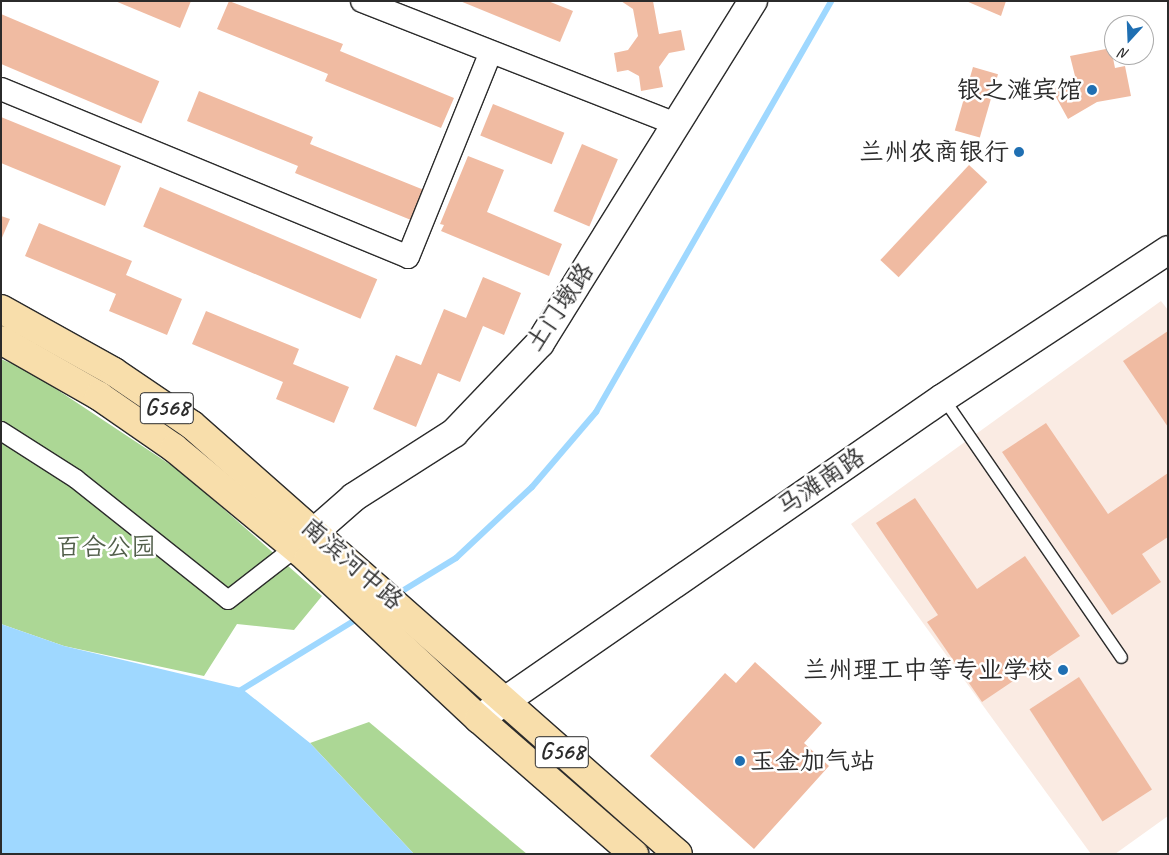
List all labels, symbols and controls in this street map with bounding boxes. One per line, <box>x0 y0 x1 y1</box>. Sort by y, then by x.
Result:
north arrow <box>1104 15 1154 65</box>
text: N <box>1117 44 1131 63</box>
place label: 银之滩宾馆 <box>957 75 1082 105</box>
marker: 银之滩宾馆 <box>1086 84 1098 96</box>
place label: 兰州农商银行 <box>859 137 1009 167</box>
marker: 兰州农商银行 <box>1013 146 1025 158</box>
street label: 土门墩路 <box>520 257 600 357</box>
road number: G568 <box>140 386 194 429</box>
street label: 马滩南路 <box>771 442 871 522</box>
street label: 南滨河中路 <box>295 512 409 616</box>
park label: 百合公园 <box>56 532 156 562</box>
place label: 兰州理工中等专业学校 <box>803 655 1053 685</box>
marker: 兰州理工中等专业学校 <box>1057 664 1069 676</box>
road number: G568 <box>534 730 590 774</box>
place label: 玉金加气站 <box>750 746 875 776</box>
marker: 玉金加气站 <box>734 755 746 767</box>

